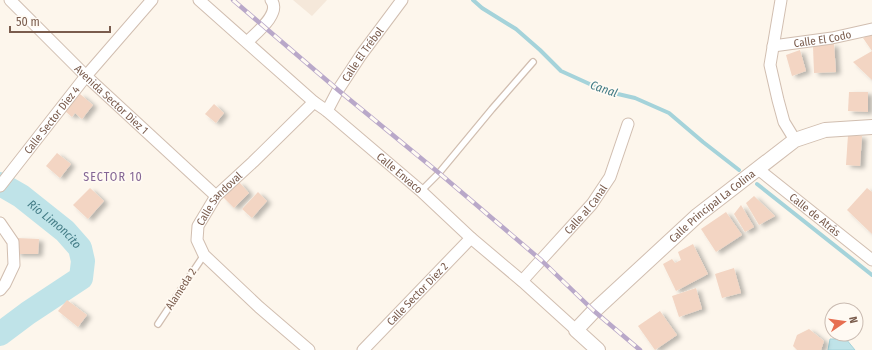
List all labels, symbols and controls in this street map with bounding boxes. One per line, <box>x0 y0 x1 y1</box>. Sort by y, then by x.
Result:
scale bar <box>10 8 110 34</box>
text: 50 m <box>16 15 40 29</box>
street label: Calle El Trébol <box>339 24 386 84</box>
street label: Calle El Codo <box>793 27 853 50</box>
street label: Avenida Sector Diez 1 <box>72 62 151 137</box>
water label: Canal <box>589 78 619 100</box>
street label: Calle Sector Diez 4 <box>21 83 83 156</box>
street label: Calle Envaco <box>374 150 425 196</box>
street label: Calle Principal La Colina <box>666 167 758 245</box>
street label: Calle Sandoval <box>193 169 245 228</box>
district label: SECTOR 10 <box>83 170 143 184</box>
street label: Calle al Canal <box>561 182 610 237</box>
street label: Calle de Atrás <box>787 190 843 239</box>
water label: Río Limoncito <box>25 197 84 251</box>
street label: Calle Sector Diez 2 <box>384 260 450 328</box>
street label: Alameda 2 <box>163 266 199 312</box>
north arrow <box>824 302 864 342</box>
text: N <box>846 315 860 325</box>

